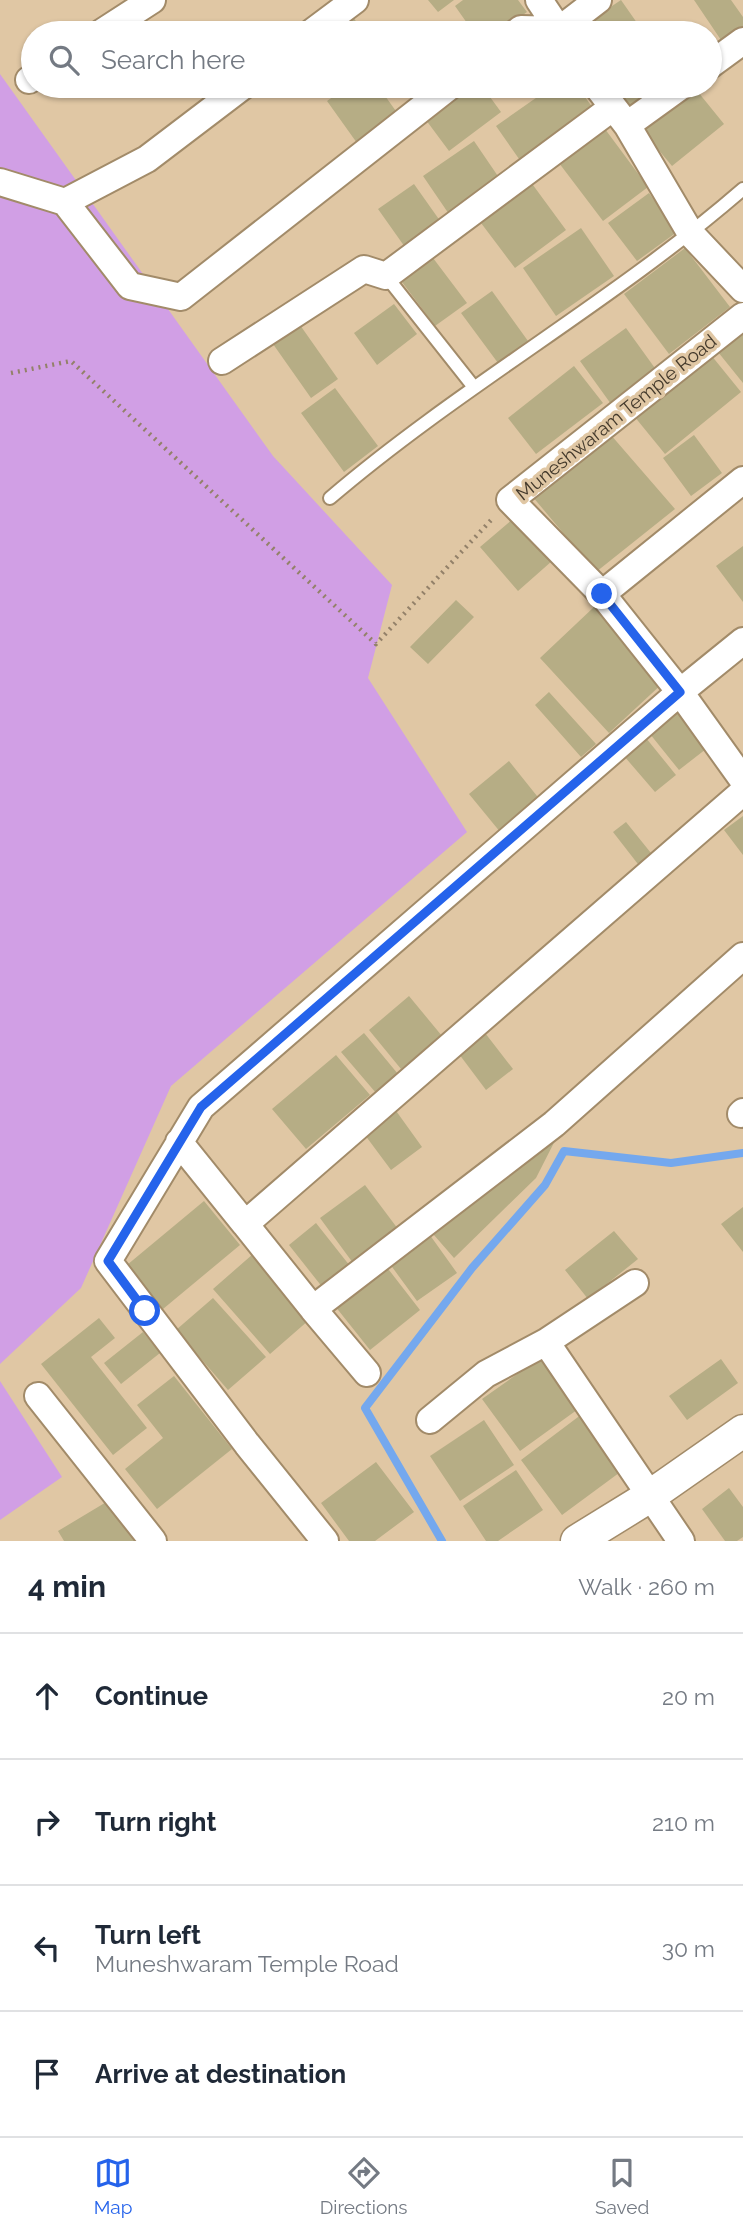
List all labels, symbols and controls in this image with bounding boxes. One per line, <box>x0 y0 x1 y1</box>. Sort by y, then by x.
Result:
search box <box>21 21 722 98</box>
icon: search <box>45 41 83 79</box>
text: Search here <box>101 45 245 75</box>
street label: Muneshwaram Temple Road <box>512 329 720 505</box>
route end <box>586 578 617 609</box>
route start <box>129 1295 160 1326</box>
text: 4 min <box>28 1569 106 1604</box>
text: Walk · 260 m <box>578 1573 715 1600</box>
icon: ahead <box>28 1677 66 1715</box>
text: Continue <box>95 1681 208 1711</box>
text: 20 m <box>662 1683 715 1710</box>
icon: right <box>28 1803 66 1841</box>
text: Turn right <box>95 1807 216 1837</box>
text: 210 m <box>652 1809 715 1836</box>
text: Turn left <box>95 1920 201 1950</box>
icon: left <box>28 1929 66 1967</box>
text: 30 m <box>662 1935 715 1962</box>
text: Muneshwaram Temple Road <box>95 1950 399 1977</box>
icon: arrive <box>28 2055 66 2093</box>
text: Arrive at destination <box>95 2059 346 2089</box>
tab: Map <box>94 2154 132 2218</box>
tab: Directions <box>320 2154 408 2218</box>
tab: Saved <box>595 2154 649 2218</box>

